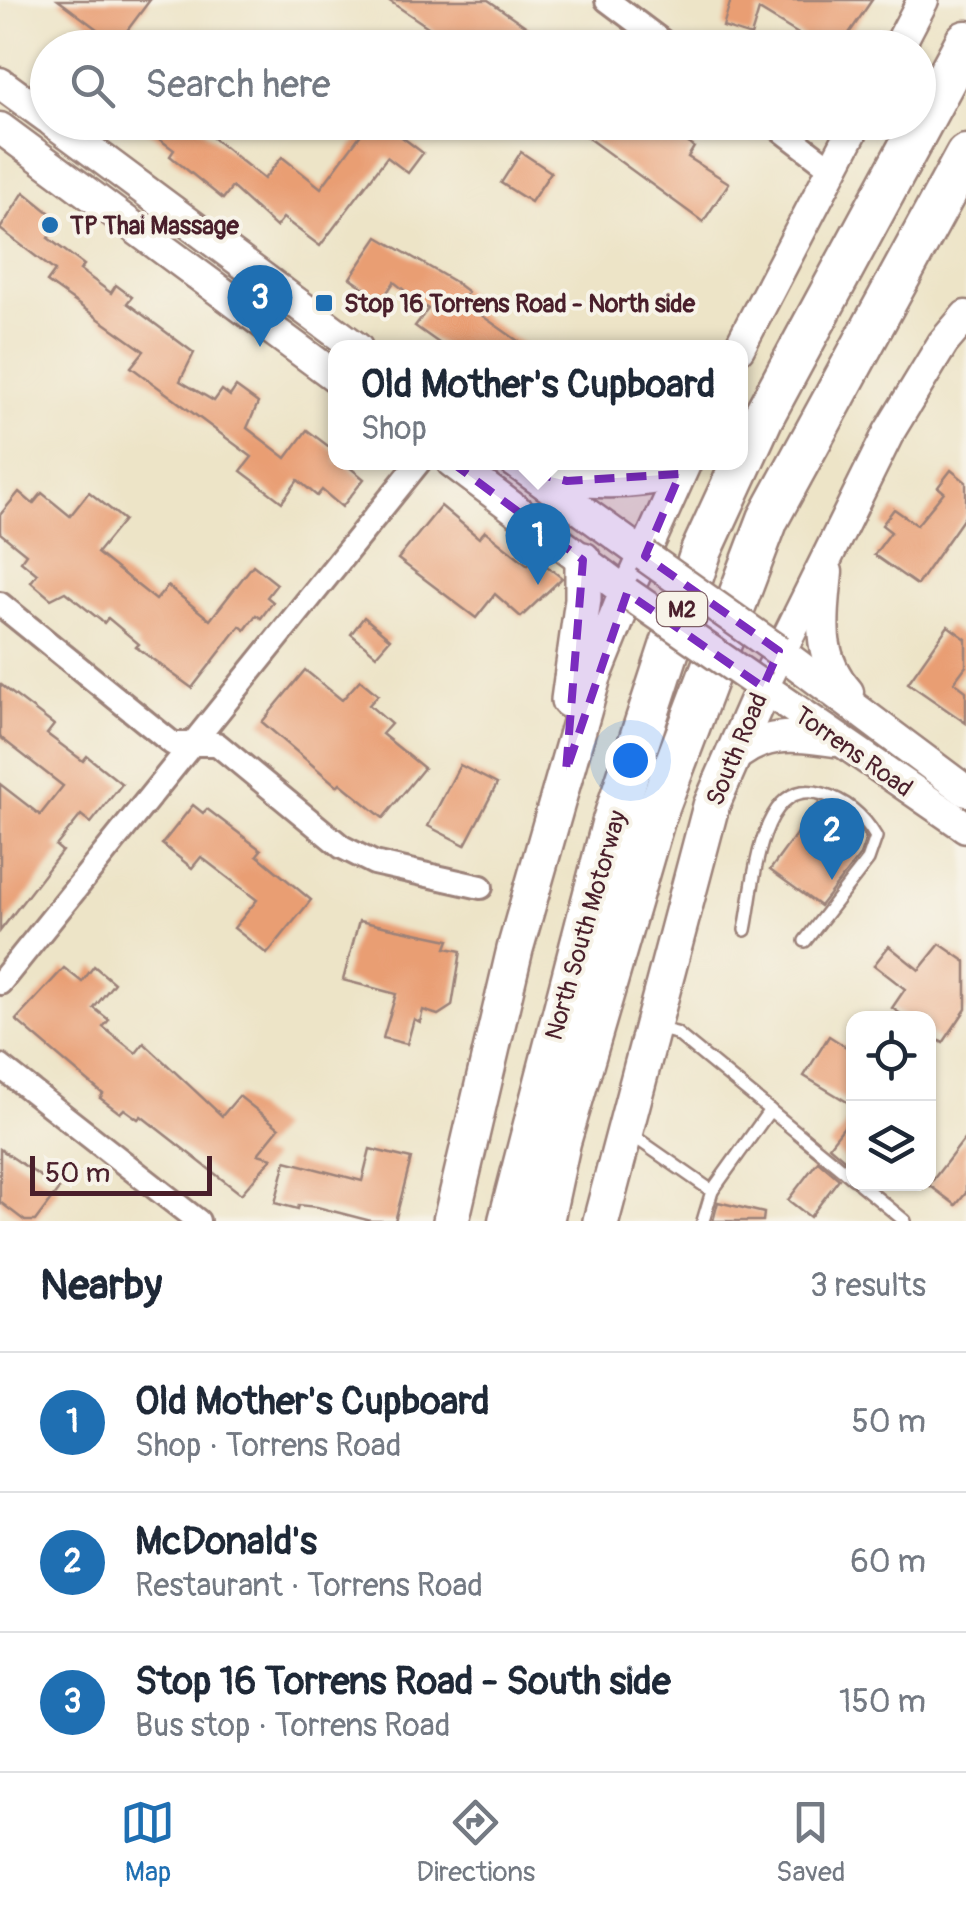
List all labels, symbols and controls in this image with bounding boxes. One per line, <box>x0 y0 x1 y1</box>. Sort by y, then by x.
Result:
search box <box>30 30 936 140</box>
icon: search <box>65 58 120 113</box>
text: Search here <box>145 61 331 109</box>
place label: TP Thai Massage <box>69 211 239 242</box>
marker: TP Thai Massage <box>39 214 61 236</box>
pin: 3 <box>228 264 292 347</box>
place label: Stop 16 Torrens Road - North side <box>344 289 696 320</box>
marker: Stop 16 Torrens Road - North side <box>313 292 335 314</box>
popup <box>328 340 748 470</box>
text: Old Mother's Cupboard <box>361 361 715 409</box>
text: Shop <box>361 409 427 449</box>
pin: 1 <box>506 502 570 585</box>
road number: M2 <box>657 592 707 626</box>
street label: South Road <box>700 688 775 811</box>
street label: Torrens Road <box>788 700 918 804</box>
your location <box>605 735 656 786</box>
pin: 2 <box>800 798 864 880</box>
street label: North South Motorway <box>539 807 634 1044</box>
map controls <box>846 1011 936 1191</box>
button: locate <box>846 1011 936 1101</box>
button: layers <box>846 1101 936 1191</box>
scale bar <box>30 1151 212 1196</box>
text: 50 m <box>45 1156 110 1191</box>
text: Nearby <box>40 1260 162 1312</box>
text: 3 results <box>810 1266 926 1306</box>
text: Old Mother's Cupboard <box>135 1378 490 1426</box>
text: 1 <box>66 1402 79 1442</box>
text: 50 m <box>851 1402 926 1442</box>
text: Shop · Torrens Road <box>135 1426 401 1466</box>
text: McDonald's <box>135 1518 317 1566</box>
text: 2 <box>64 1542 81 1582</box>
text: 60 m <box>850 1542 926 1582</box>
text: Restaurant · Torrens Road <box>135 1566 483 1606</box>
text: Stop 16 Torrens Road - South side <box>135 1658 671 1706</box>
text: 3 <box>64 1682 81 1722</box>
text: 150 m <box>839 1682 926 1722</box>
text: Bus stop · Torrens Road <box>135 1706 450 1746</box>
tab: Map <box>120 1795 175 1890</box>
tab: Directions <box>416 1795 535 1890</box>
tab: Saved <box>776 1795 846 1890</box>

